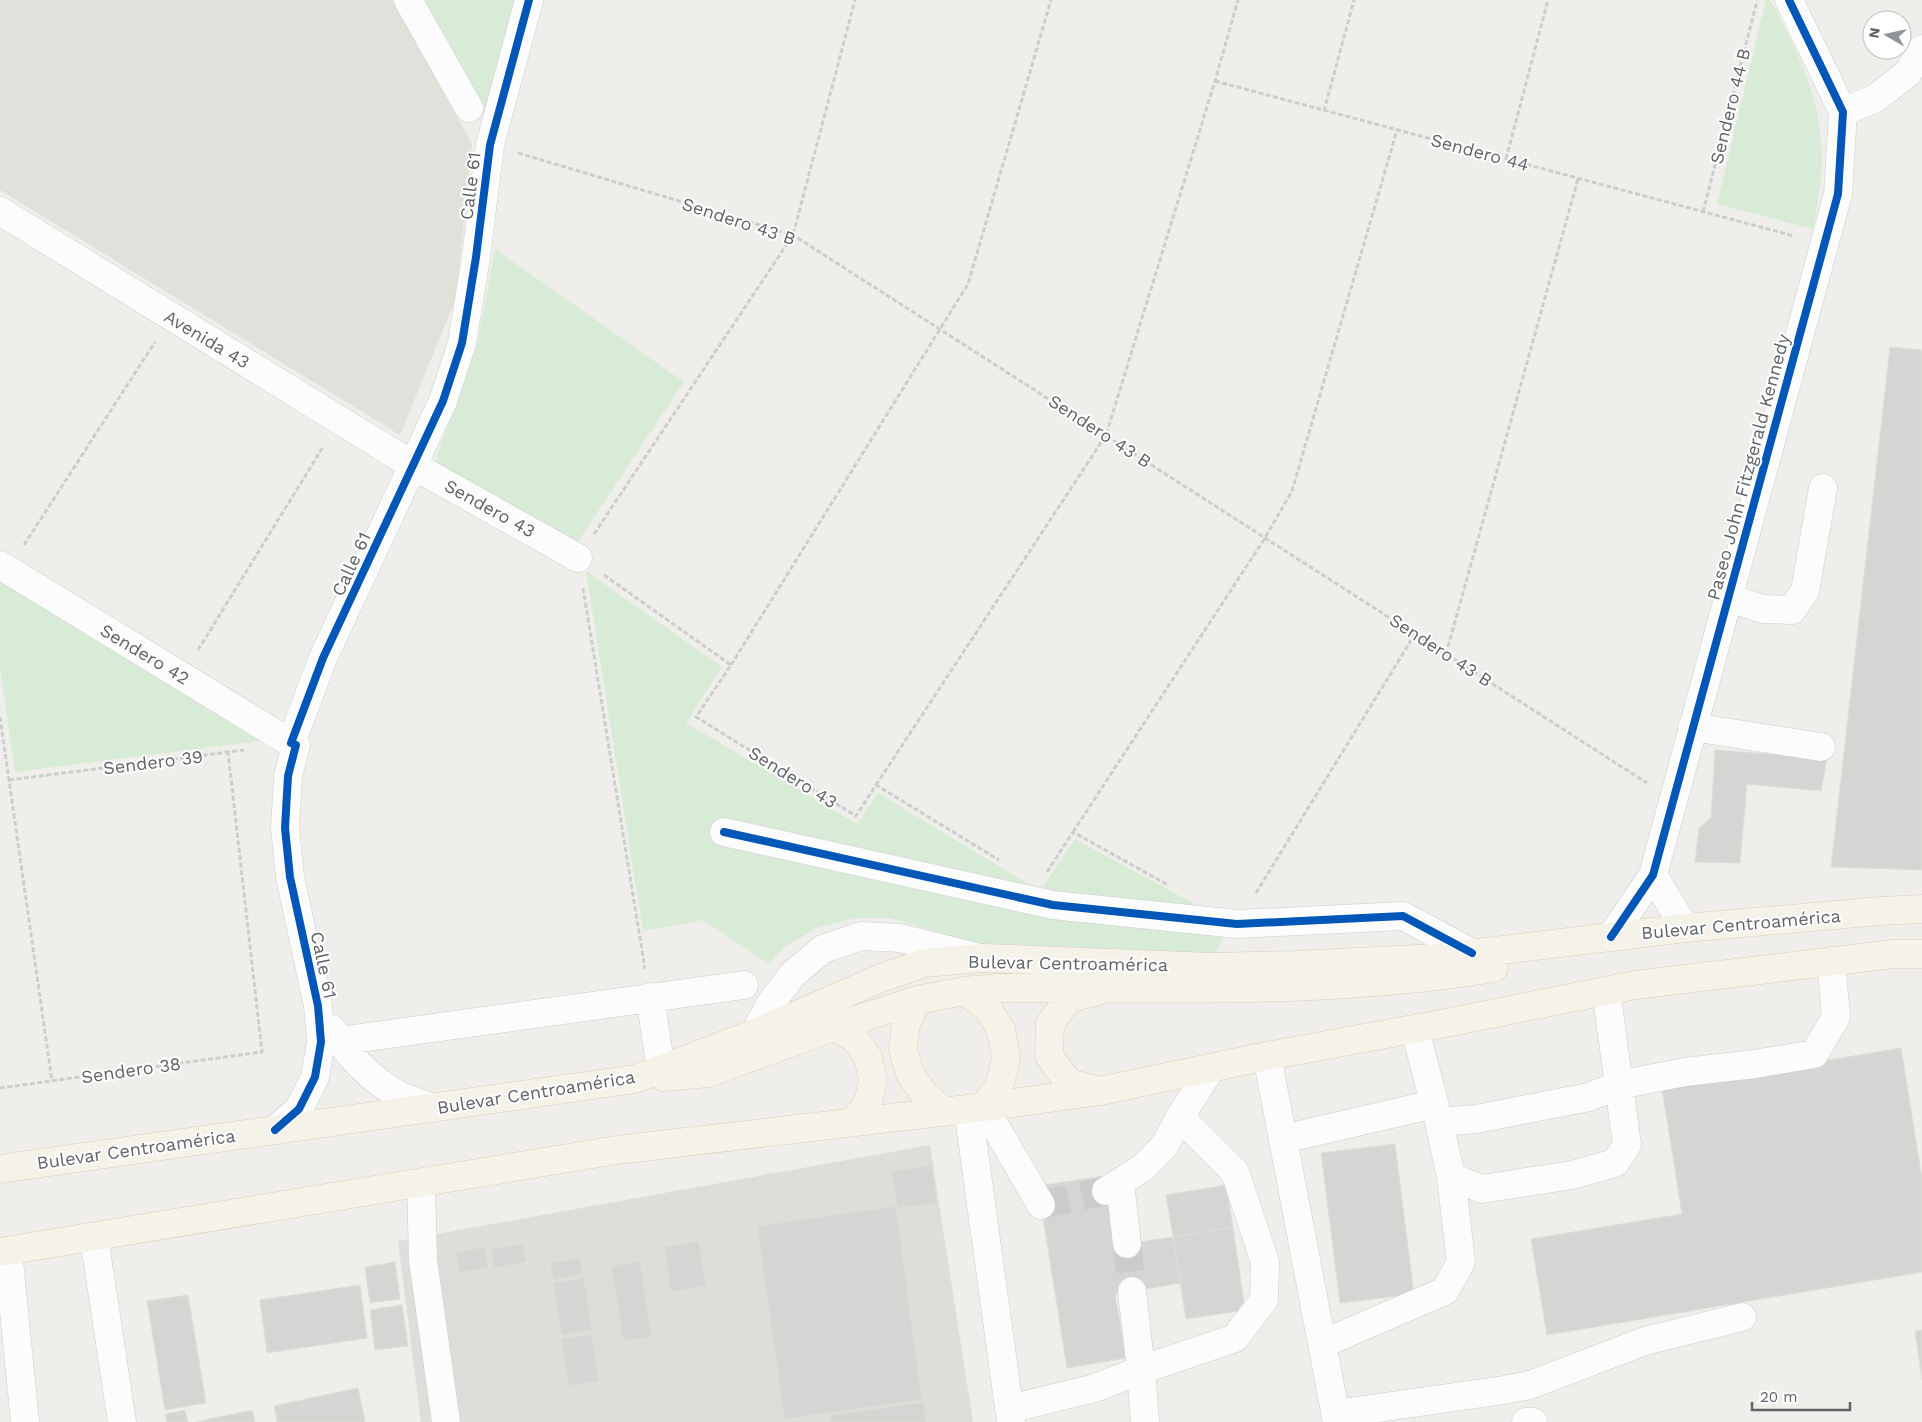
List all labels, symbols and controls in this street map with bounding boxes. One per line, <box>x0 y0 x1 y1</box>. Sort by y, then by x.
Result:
north arrow <box>1862 10 1912 60</box>
text: N <box>1865 27 1883 39</box>
street label: Sendero 44 B <box>1705 46 1755 166</box>
street label: Sendero 44 <box>1429 129 1531 175</box>
street label: Calle 61 <box>455 151 485 221</box>
street label: Sendero 43 B <box>680 193 798 249</box>
street label: Avenida 43 <box>161 305 253 373</box>
street label: Paseo John Fitzgerald Kennedy <box>1702 331 1794 602</box>
street label: Sendero 43 B <box>1045 390 1155 472</box>
street label: Sendero 43 <box>441 475 539 541</box>
street label: Calle 61 <box>327 529 375 599</box>
street label: Sendero 43 B <box>1386 609 1496 691</box>
street label: Sendero 42 <box>97 619 193 689</box>
street label: Sendero 43 <box>745 742 841 812</box>
street label: Sendero 39 <box>102 745 204 779</box>
street label: Bulevar Centroamérica <box>1640 905 1842 943</box>
street label: Calle 61 <box>307 930 341 1000</box>
street label: Bulevar Centroamérica <box>968 951 1168 975</box>
street label: Sendero 38 <box>80 1053 182 1087</box>
street label: Bulevar Centroamérica <box>436 1066 636 1118</box>
street label: Bulevar Centroamérica <box>35 1125 237 1173</box>
scale bar <box>1752 1380 1850 1412</box>
text: 20 m <box>1760 1388 1798 1406</box>

